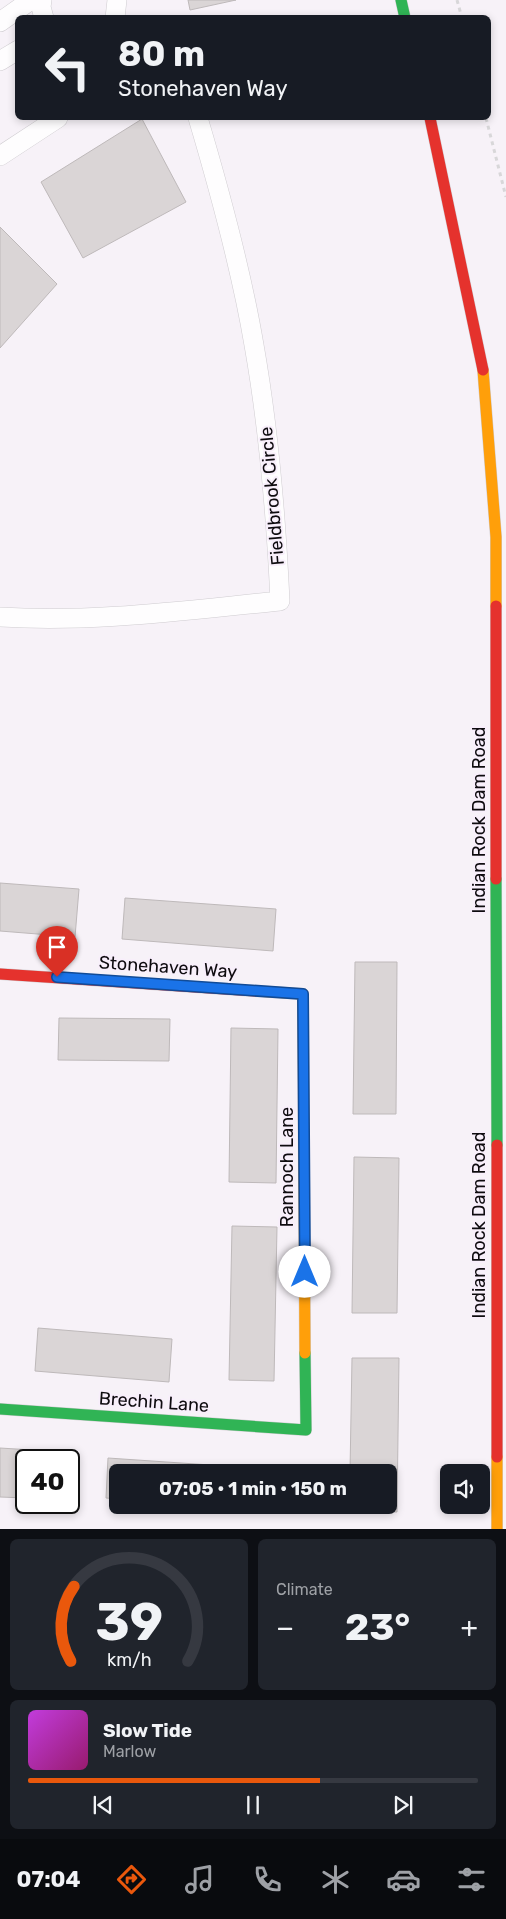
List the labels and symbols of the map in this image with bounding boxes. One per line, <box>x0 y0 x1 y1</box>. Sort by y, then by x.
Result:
street label: Fieldbrook Circle <box>255 426 289 566</box>
street label: Indian Rock Dam Road <box>468 726 490 914</box>
pin <box>36 926 78 977</box>
street label: Stonehaven Way <box>98 951 238 983</box>
street label: Rannoch Lane <box>276 1107 298 1227</box>
street label: Indian Rock Dam Road <box>468 1131 490 1319</box>
position arrow <box>278 1245 330 1297</box>
street label: Brechin Lane <box>98 1387 210 1417</box>
speed limit sign: 40 <box>15 1449 80 1514</box>

